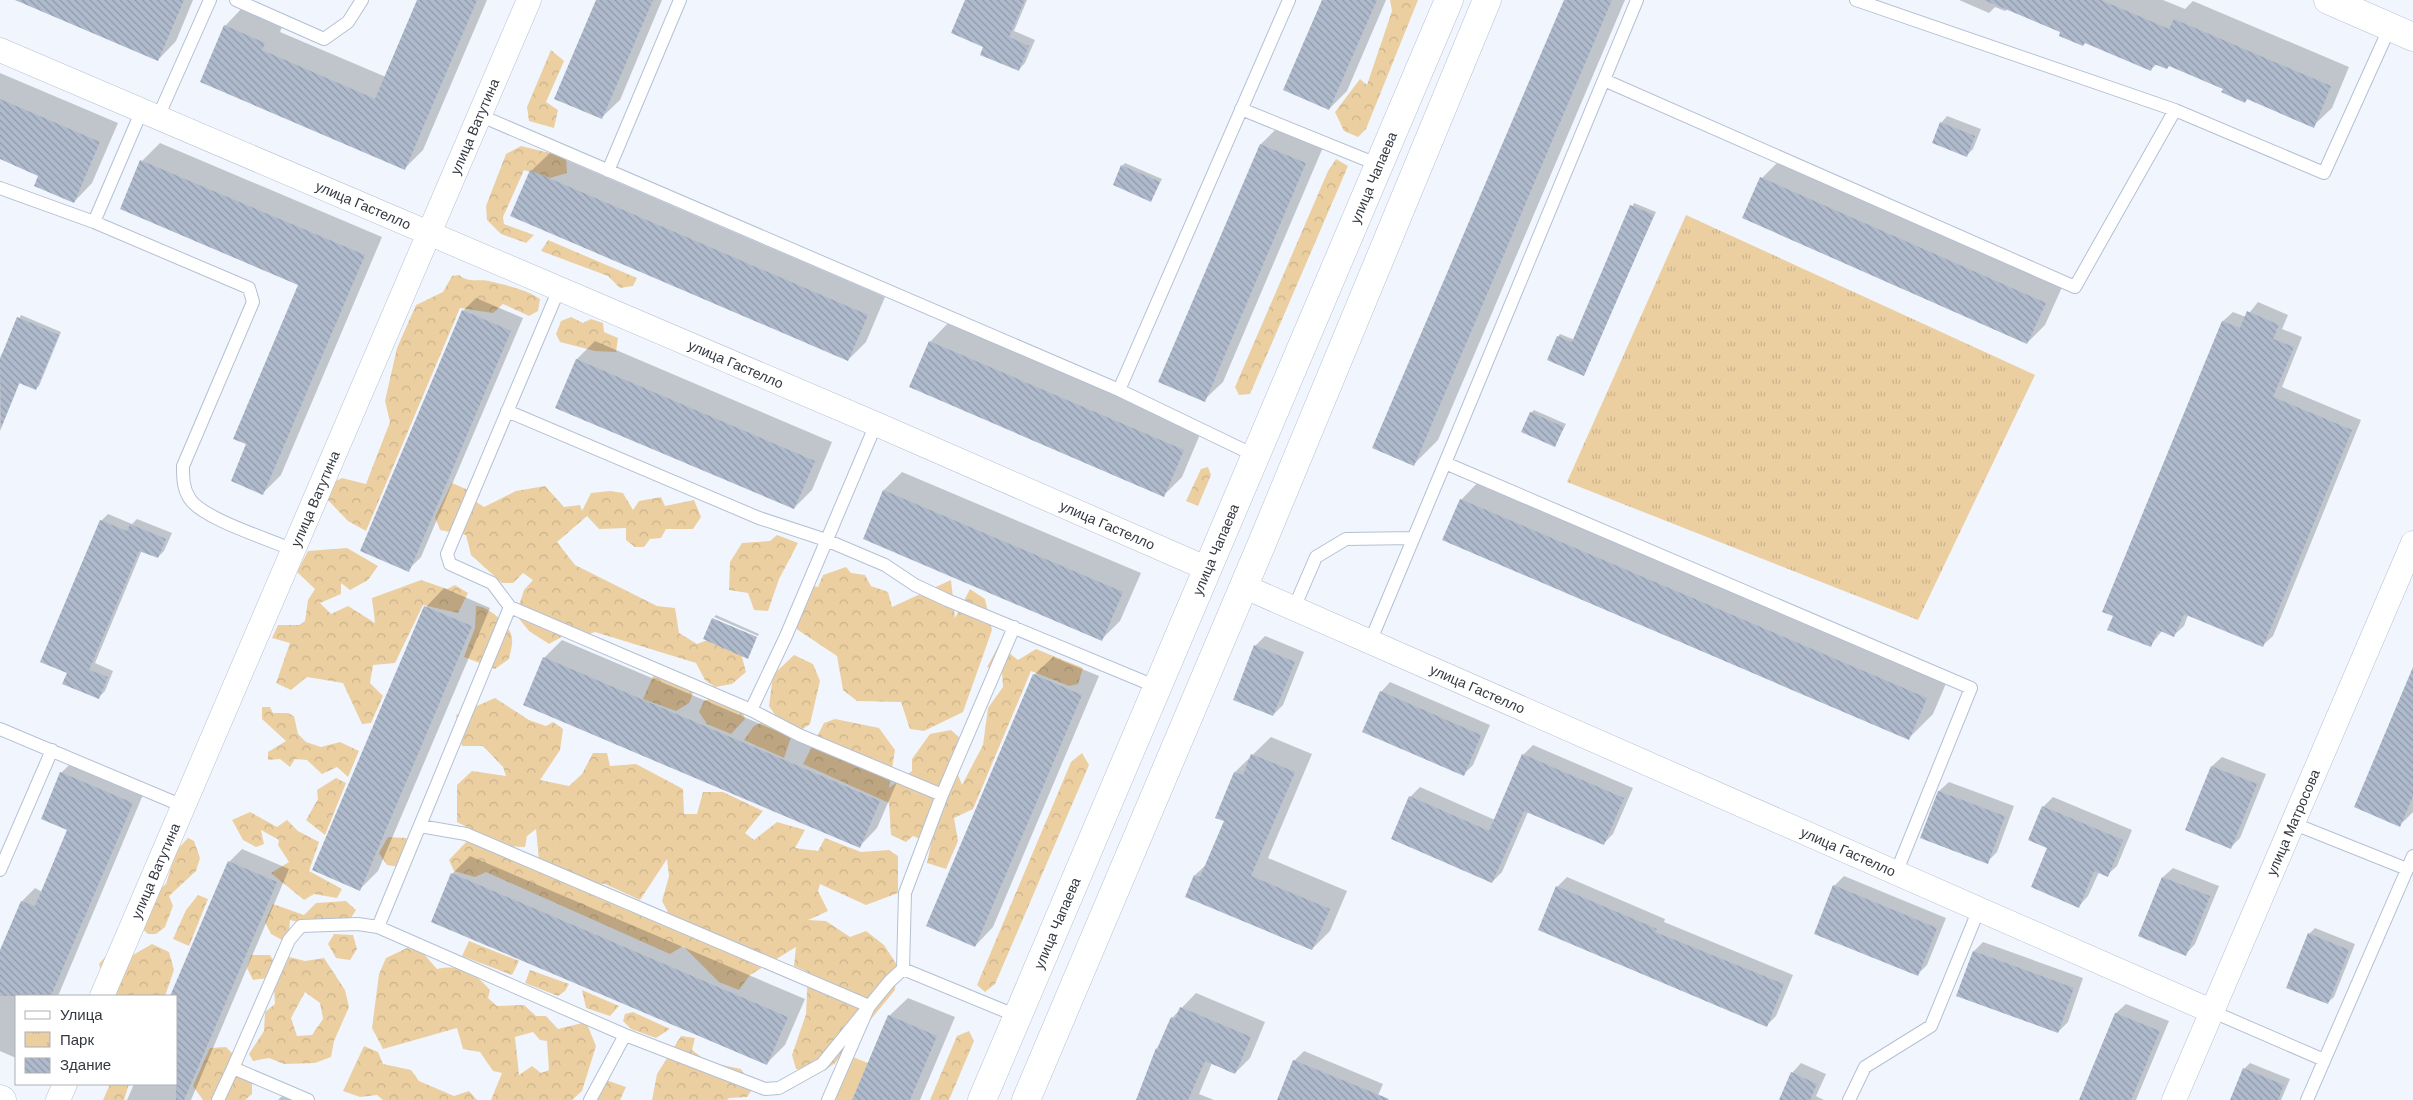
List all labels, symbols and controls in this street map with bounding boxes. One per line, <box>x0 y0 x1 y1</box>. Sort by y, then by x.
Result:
street label: улица Ватутина <box>447 76 502 177</box>
street label: улица Чапаева <box>1347 129 1400 226</box>
street label: улица Гастелло <box>313 178 413 233</box>
street label: улица Гастелло <box>686 337 786 392</box>
street label: улица Ватутина <box>288 448 343 549</box>
street label: улица Гастелло <box>1057 497 1157 553</box>
street label: улица Чапаева <box>1189 501 1242 598</box>
street label: улица Гастелло <box>1428 661 1527 717</box>
street label: улица Матросова <box>2263 767 2323 878</box>
street label: улица Ватутина <box>128 821 183 921</box>
street label: улица Гастелло <box>1798 824 1898 880</box>
street label: улица Чапаева <box>1031 875 1084 971</box>
legend <box>15 995 178 1085</box>
text: Улица <box>60 1006 103 1023</box>
text: Парк <box>60 1031 94 1048</box>
text: Здание <box>60 1056 111 1073</box>

